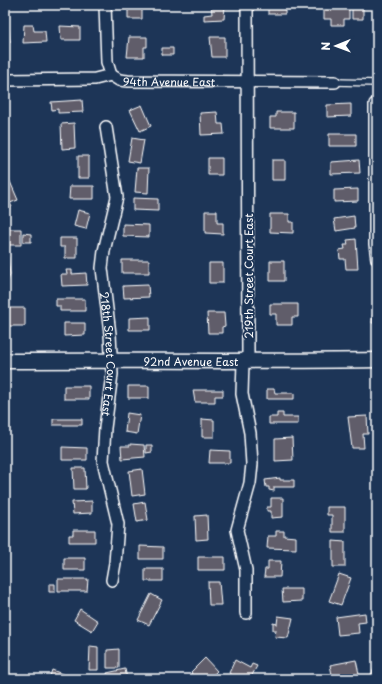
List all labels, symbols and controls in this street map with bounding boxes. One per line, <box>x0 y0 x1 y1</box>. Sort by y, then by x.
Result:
north arrow <box>316 26 356 66</box>
text: N <box>317 41 334 51</box>
street label: 94th Avenue East <box>122 72 216 90</box>
street label: 219th Street Court East <box>240 213 257 339</box>
street label: 218th Street Court East <box>96 291 121 418</box>
street label: 92nd Avenue East <box>143 352 239 369</box>

